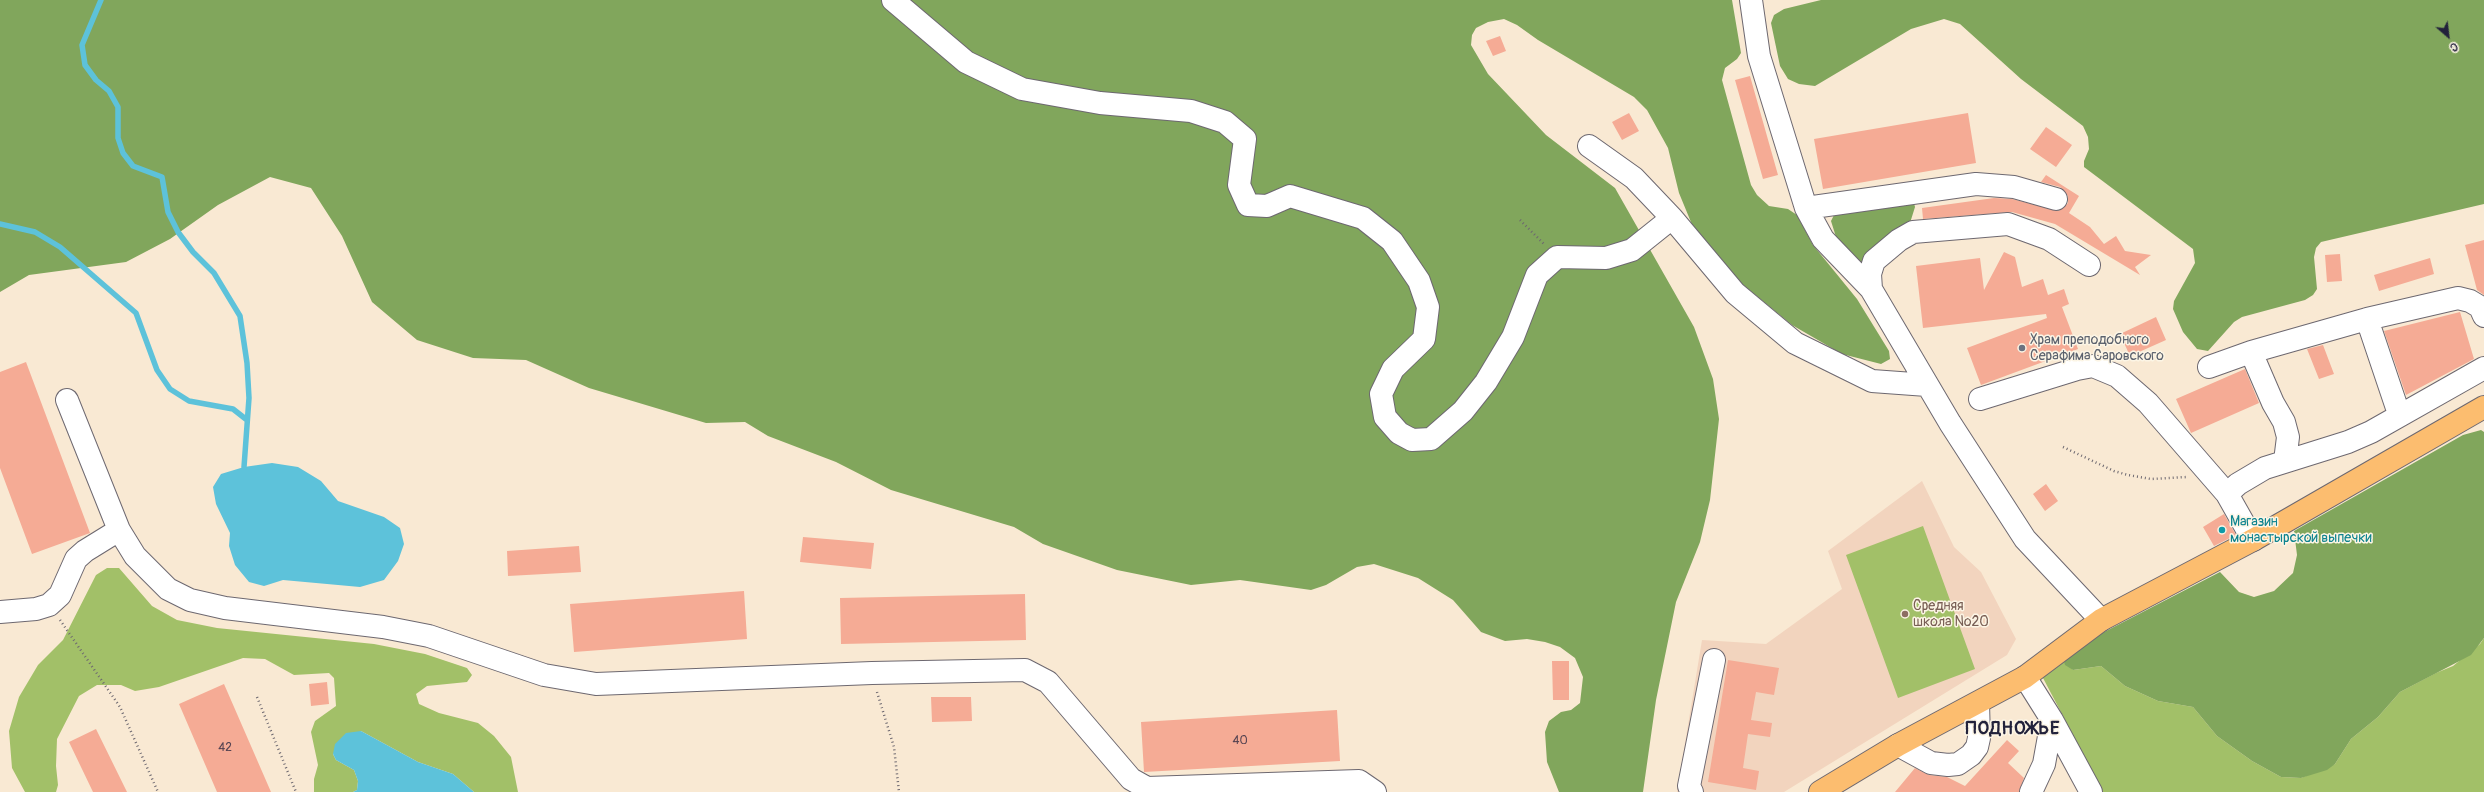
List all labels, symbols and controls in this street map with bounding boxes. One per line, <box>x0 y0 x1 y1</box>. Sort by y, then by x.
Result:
north arrow <box>2428 16 2468 56</box>
text: С <box>2448 40 2460 54</box>
place label: Храм преподобного Серафима Саровского <box>2030 332 2164 364</box>
marker: Храм преподобного Серафима Саровского <box>2017 343 2027 353</box>
place label: Магазин монастырской выпечки <box>2230 514 2372 546</box>
marker: Магазин монастырской выпечки <box>2217 525 2227 535</box>
place label: Средняя школа №20 <box>1913 598 1989 630</box>
marker: Средняя школа №20 <box>1900 609 1910 619</box>
district label: ПОДНОЖЬЕ <box>1966 718 2060 740</box>
house number: 40 <box>1232 734 1248 748</box>
house number: 42 <box>218 741 232 755</box>

